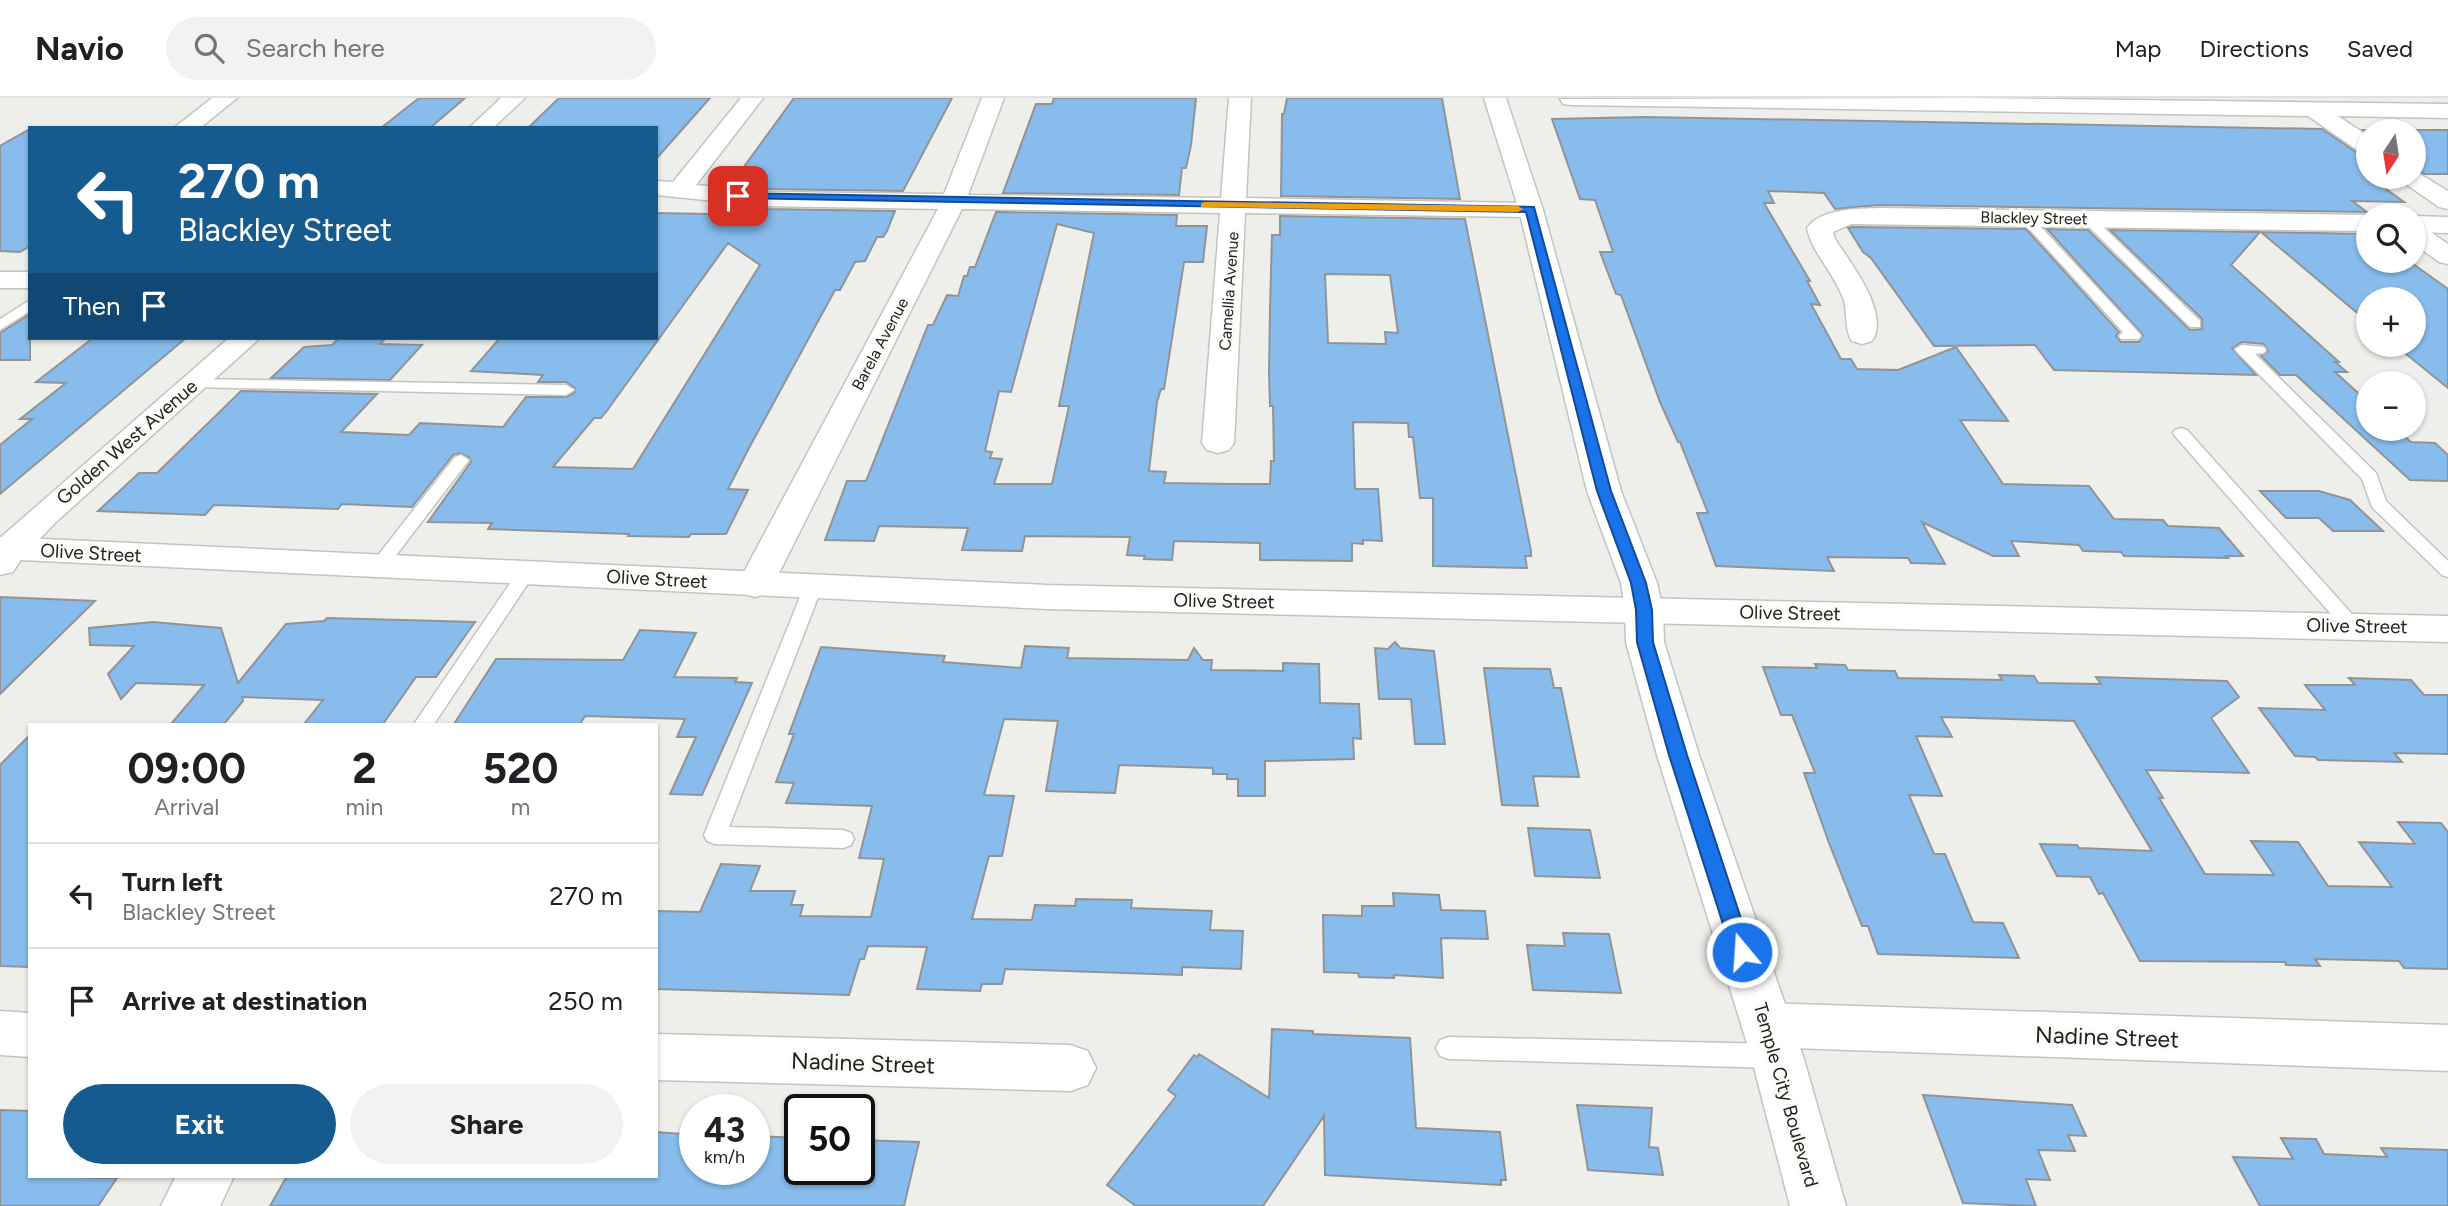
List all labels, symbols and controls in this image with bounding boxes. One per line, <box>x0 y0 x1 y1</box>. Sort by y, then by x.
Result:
search box <box>166 17 656 80</box>
text: Navio <box>35 29 124 68</box>
icon: search <box>190 29 228 67</box>
text: Search here <box>246 32 385 64</box>
text: Map <box>2115 34 2161 63</box>
text: Directions <box>2199 34 2309 63</box>
text: Saved <box>2347 34 2413 63</box>
north arrow <box>2356 119 2426 189</box>
map controls <box>2356 119 2426 441</box>
text: 270 m <box>178 151 320 210</box>
icon: left <box>63 154 154 245</box>
pin <box>708 166 768 226</box>
icon: arrive <box>719 177 757 215</box>
button: search <box>2356 203 2426 273</box>
street label: Blackley Street <box>1980 208 2088 228</box>
text: Blackley Street <box>178 211 392 249</box>
street label: Camellia Avenue <box>1215 231 1243 351</box>
icon: arrive <box>135 287 173 325</box>
button: + <box>2356 287 2426 357</box>
text: Then <box>63 290 121 322</box>
street label: Barela Avenue <box>848 294 912 393</box>
button: − <box>2356 371 2426 441</box>
street label: Golden West Avenue <box>52 375 202 509</box>
street label: Olive Street <box>40 539 142 567</box>
street label: Olive Street <box>606 565 708 593</box>
street label: Olive Street <box>1173 589 1275 613</box>
street label: Olive Street <box>1739 601 1841 625</box>
street label: Olive Street <box>2306 614 2408 638</box>
text: 09:00 <box>127 743 246 794</box>
text: 2 <box>352 743 377 794</box>
text: 520 <box>483 743 559 794</box>
text: Arrival <box>154 793 219 821</box>
text: min <box>345 793 383 821</box>
text: m <box>511 793 530 821</box>
text: Turn left <box>122 866 223 898</box>
icon: left <box>63 877 101 915</box>
text: 270 m <box>549 880 623 912</box>
text: Blackley Street <box>122 898 276 926</box>
position arrow <box>1705 915 1779 989</box>
icon: arrive <box>63 982 101 1020</box>
text: Arrive at destination <box>122 985 367 1017</box>
text: 250 m <box>548 985 623 1017</box>
street label: Temple City Boulevard <box>1749 1000 1823 1190</box>
street label: Nadine Street <box>2035 1020 2179 1054</box>
street label: Nadine Street <box>791 1046 935 1080</box>
button: Exit <box>63 1084 336 1164</box>
button: Share <box>350 1084 623 1164</box>
speed limit sign: 50 <box>784 1094 875 1185</box>
text: 43 <box>704 1109 745 1151</box>
text: km/h <box>704 1146 745 1168</box>

